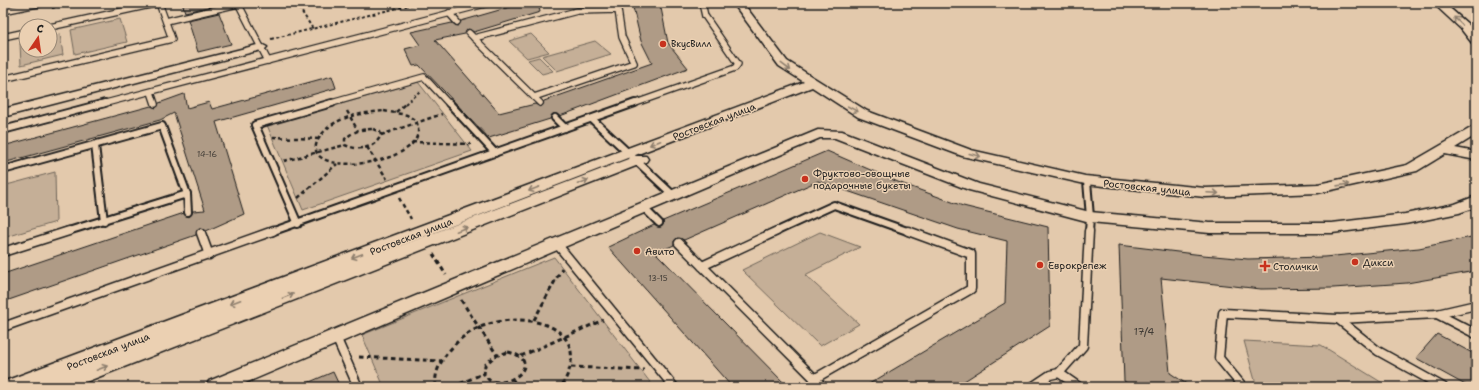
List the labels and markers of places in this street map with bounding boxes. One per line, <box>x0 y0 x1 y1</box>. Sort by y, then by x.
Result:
place label: ВкусВилл <box>671 38 712 50</box>
marker: ВкусВилл <box>658 39 668 49</box>
place label: Фруктово-овощные подарочные букеты <box>813 167 911 192</box>
marker: Фруктово-овощные подарочные букеты <box>800 174 810 184</box>
place label: Авито <box>645 245 675 258</box>
marker: Авито <box>632 246 642 256</box>
place label: Дикси <box>1363 256 1394 269</box>
marker: Дикси <box>1350 257 1360 267</box>
place label: Еврокрепеж <box>1048 259 1107 272</box>
marker: Еврокрепеж <box>1035 260 1045 270</box>
place label: Столички <box>1273 260 1319 273</box>
marker: Столички <box>1260 261 1270 271</box>

